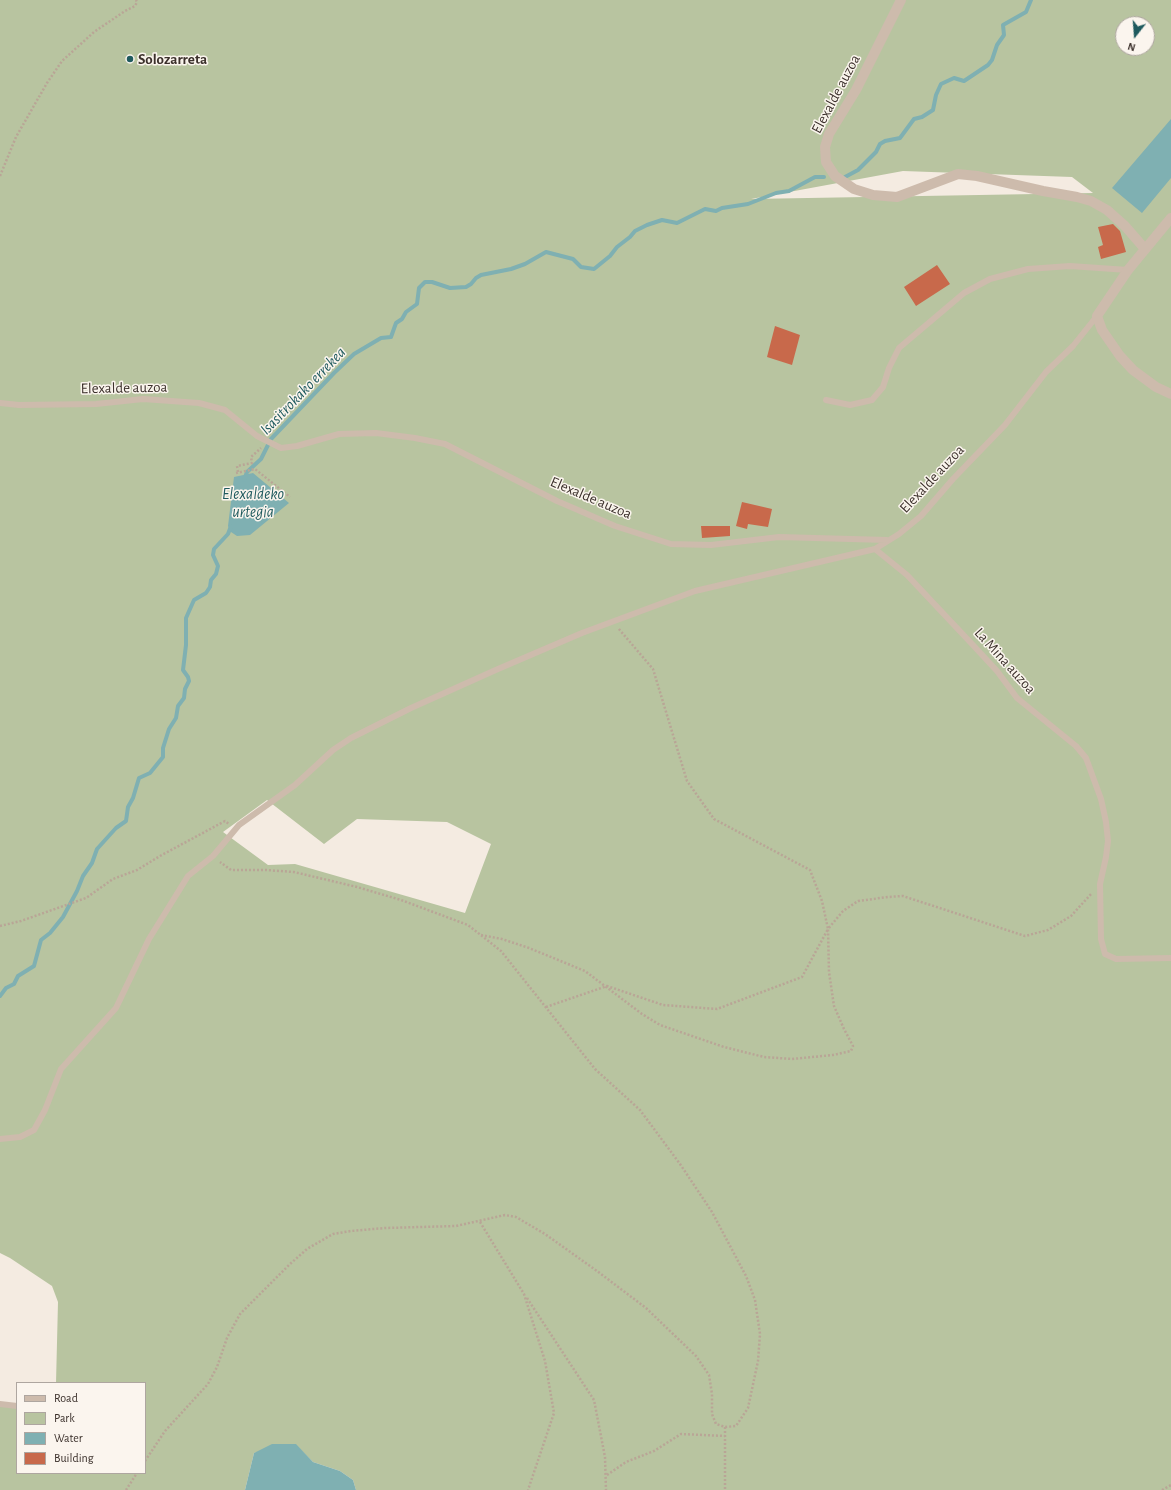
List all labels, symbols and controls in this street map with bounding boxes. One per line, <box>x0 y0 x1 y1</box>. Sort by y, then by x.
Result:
north arrow <box>1115 16 1155 56</box>
text: N <box>1126 41 1137 53</box>
place label: Solozarreta <box>138 50 207 68</box>
street label: Elexalde auzoa <box>808 51 864 137</box>
marker: Solozarreta <box>125 54 135 64</box>
water label: Isasitrokako errekea <box>256 343 350 439</box>
street label: Elexalde auzoa <box>80 378 168 398</box>
street label: Elexalde auzoa <box>896 441 968 517</box>
street label: Elexalde auzoa <box>548 473 634 523</box>
water label: Elexaldeko urtegia <box>222 484 284 522</box>
street label: La Mina auzoa <box>971 624 1039 698</box>
legend <box>16 1382 146 1474</box>
text: Road <box>54 1392 78 1404</box>
text: Park <box>54 1412 75 1424</box>
text: Water <box>54 1432 83 1444</box>
text: Building <box>54 1452 94 1464</box>

